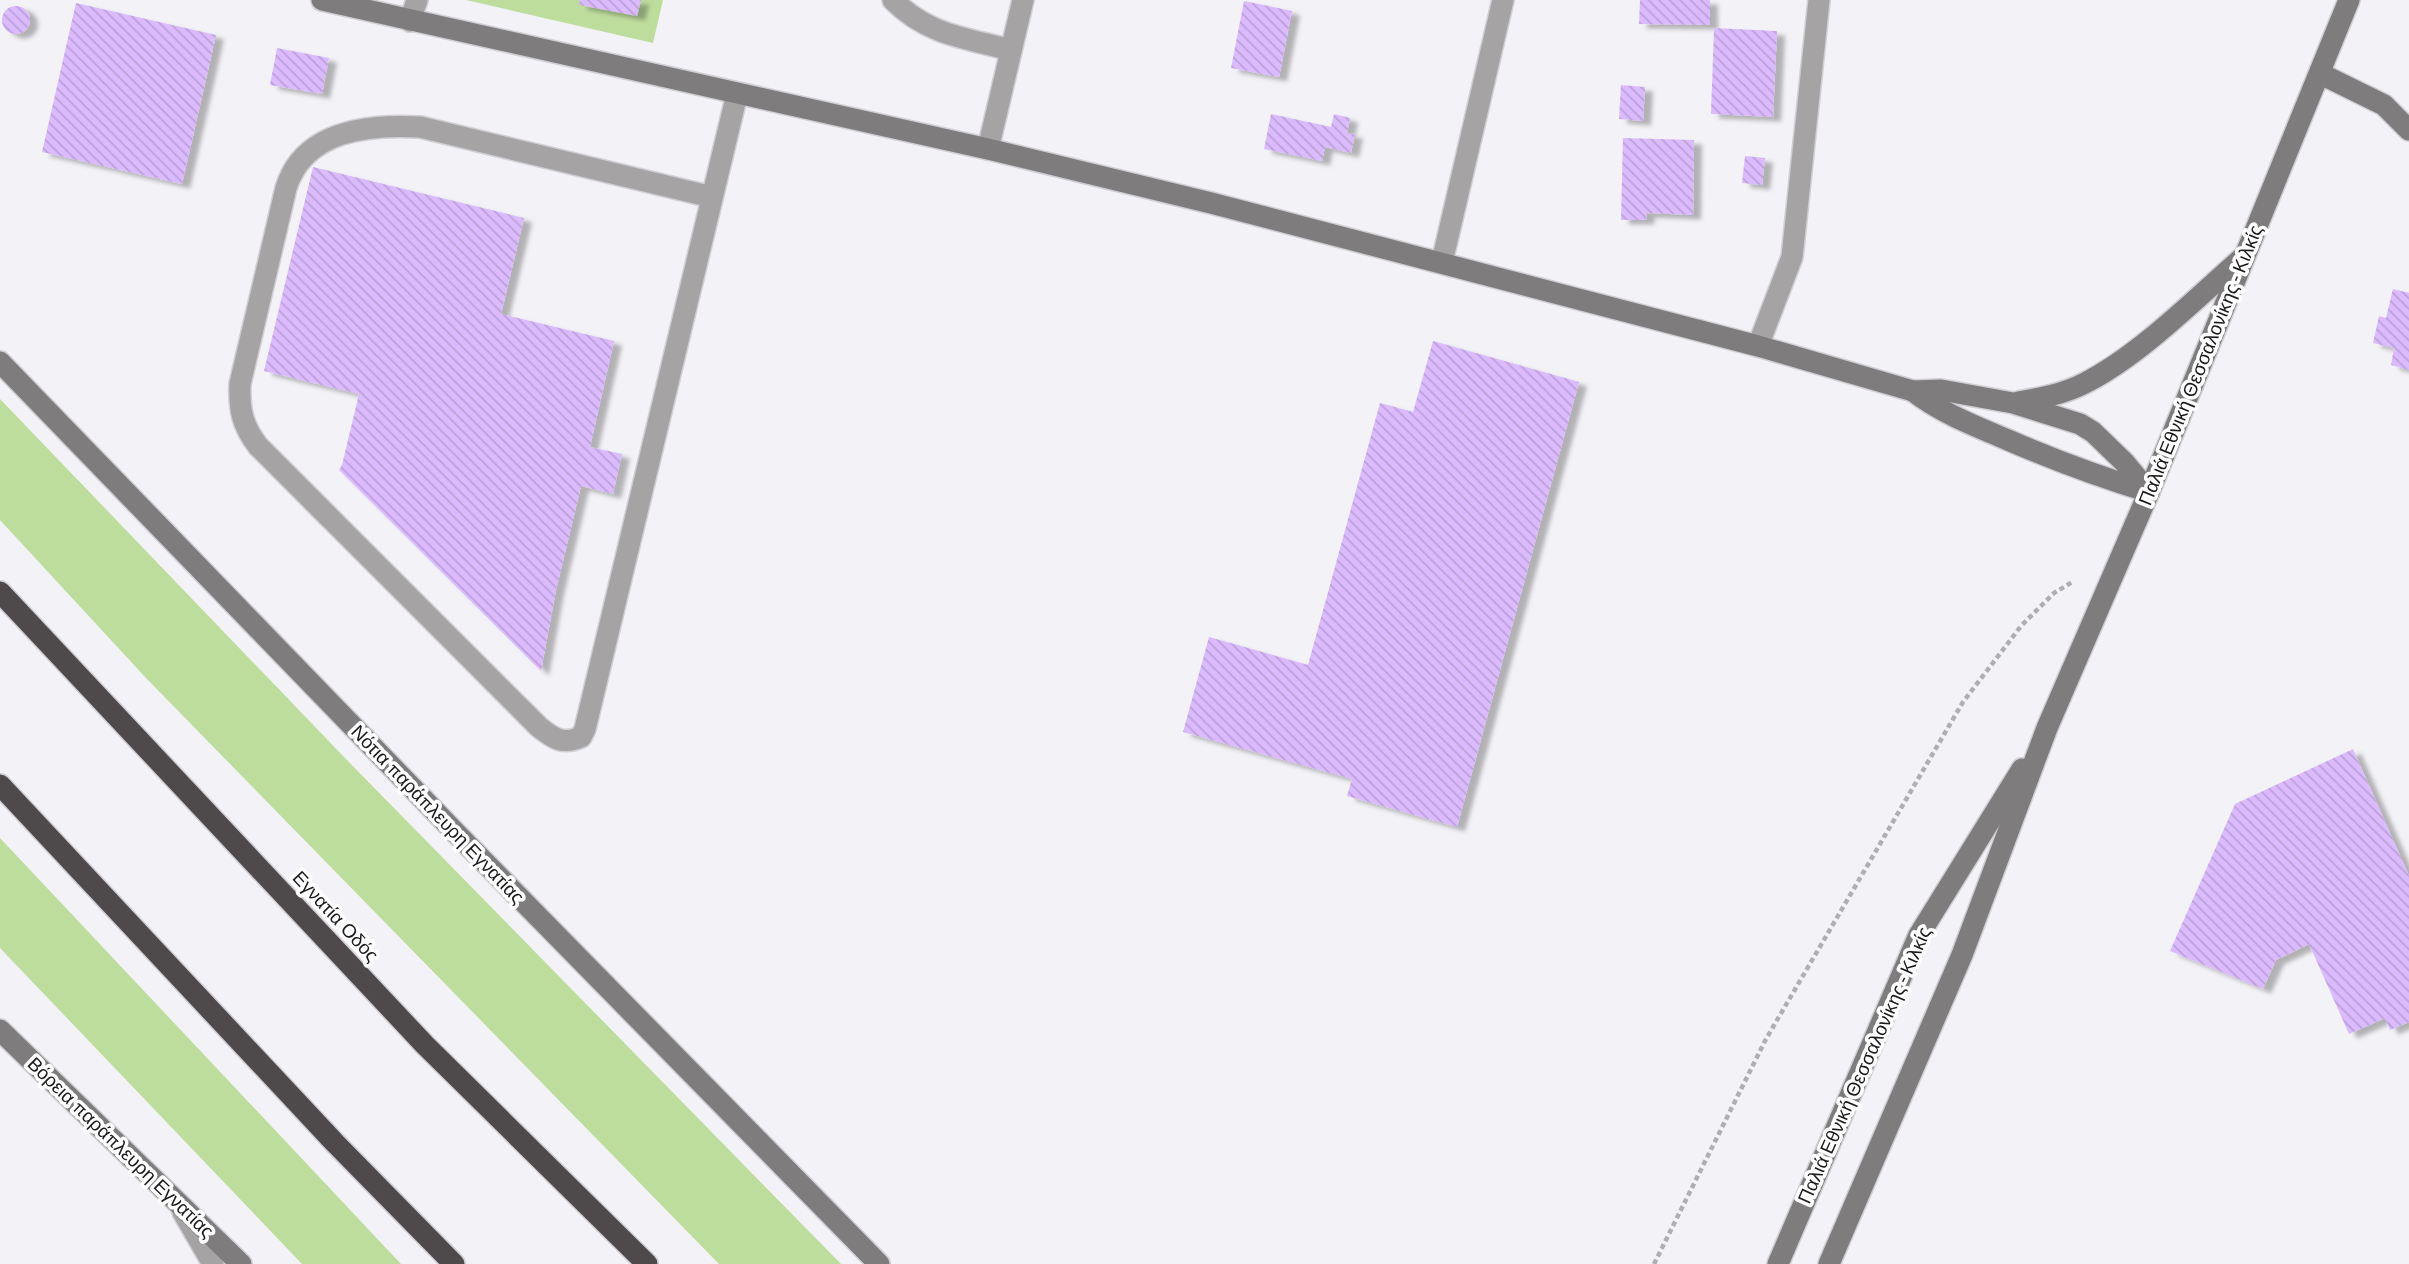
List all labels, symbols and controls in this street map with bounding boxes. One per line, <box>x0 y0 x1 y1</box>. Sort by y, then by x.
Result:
street label: Παλιά Εθνική Θεσσαλονίκης - Κιλκίς <box>2133 221 2267 509</box>
street label: Νότια παράπλευρη Εγνατίας <box>346 720 530 908</box>
street label: Εγνατία Οδός <box>288 866 384 966</box>
street label: Παλιά Εθνική Θεσσαλονίκης - Κιλκίς <box>1792 923 1936 1207</box>
street label: Βόρεια παράπλευρη Εγνατίας <box>23 1051 219 1243</box>

